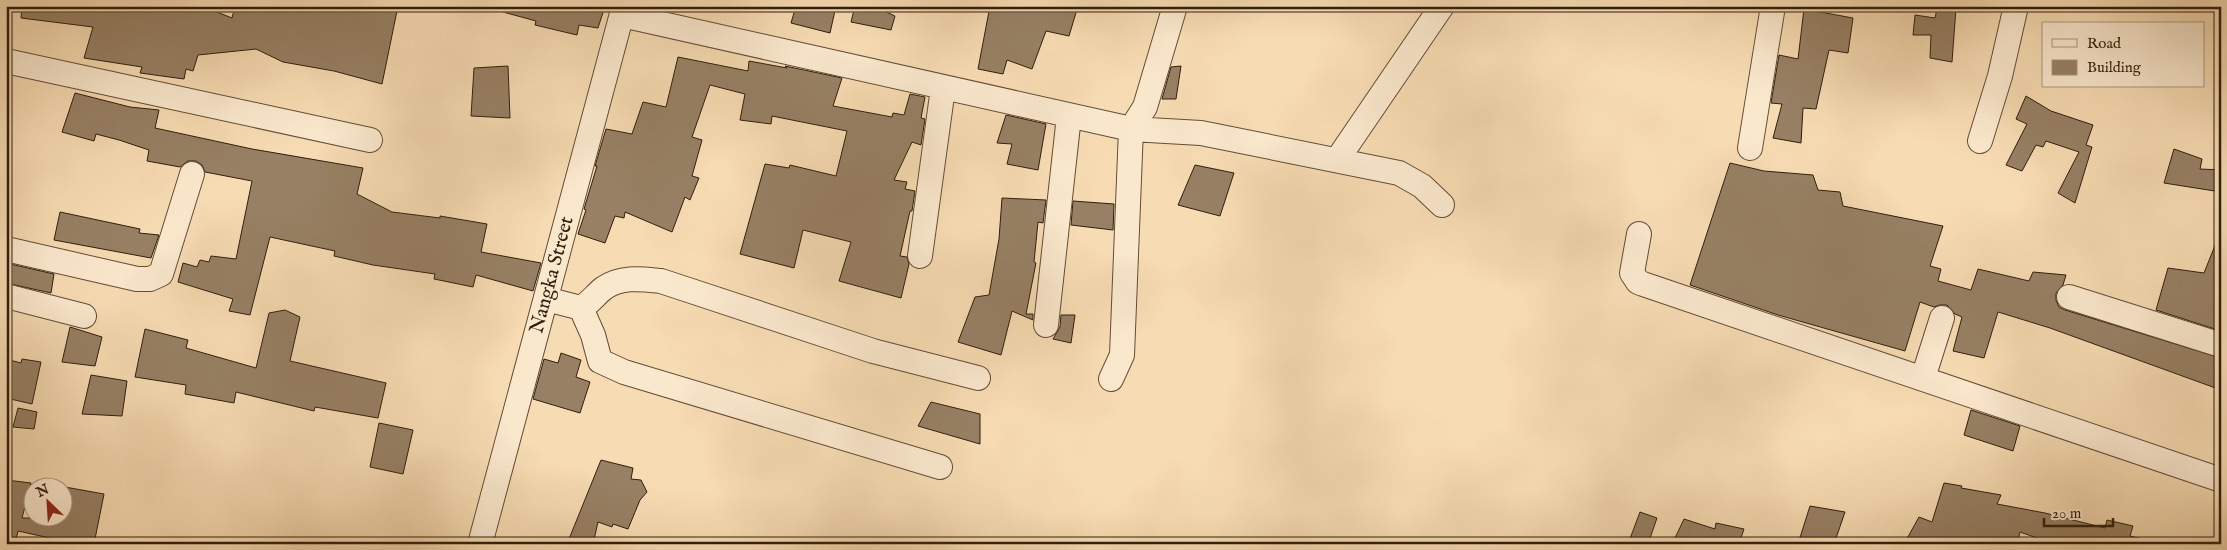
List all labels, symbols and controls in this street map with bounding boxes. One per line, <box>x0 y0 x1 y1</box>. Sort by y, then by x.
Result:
legend <box>2042 22 2204 88</box>
text: Road <box>2087 34 2122 53</box>
text: Building <box>2087 58 2142 77</box>
street label: Nangka Street <box>524 214 580 336</box>
north arrow <box>22 478 72 528</box>
text: N <box>33 480 52 502</box>
scale bar <box>2044 495 2113 527</box>
text: 20 m <box>2052 504 2082 523</box>

